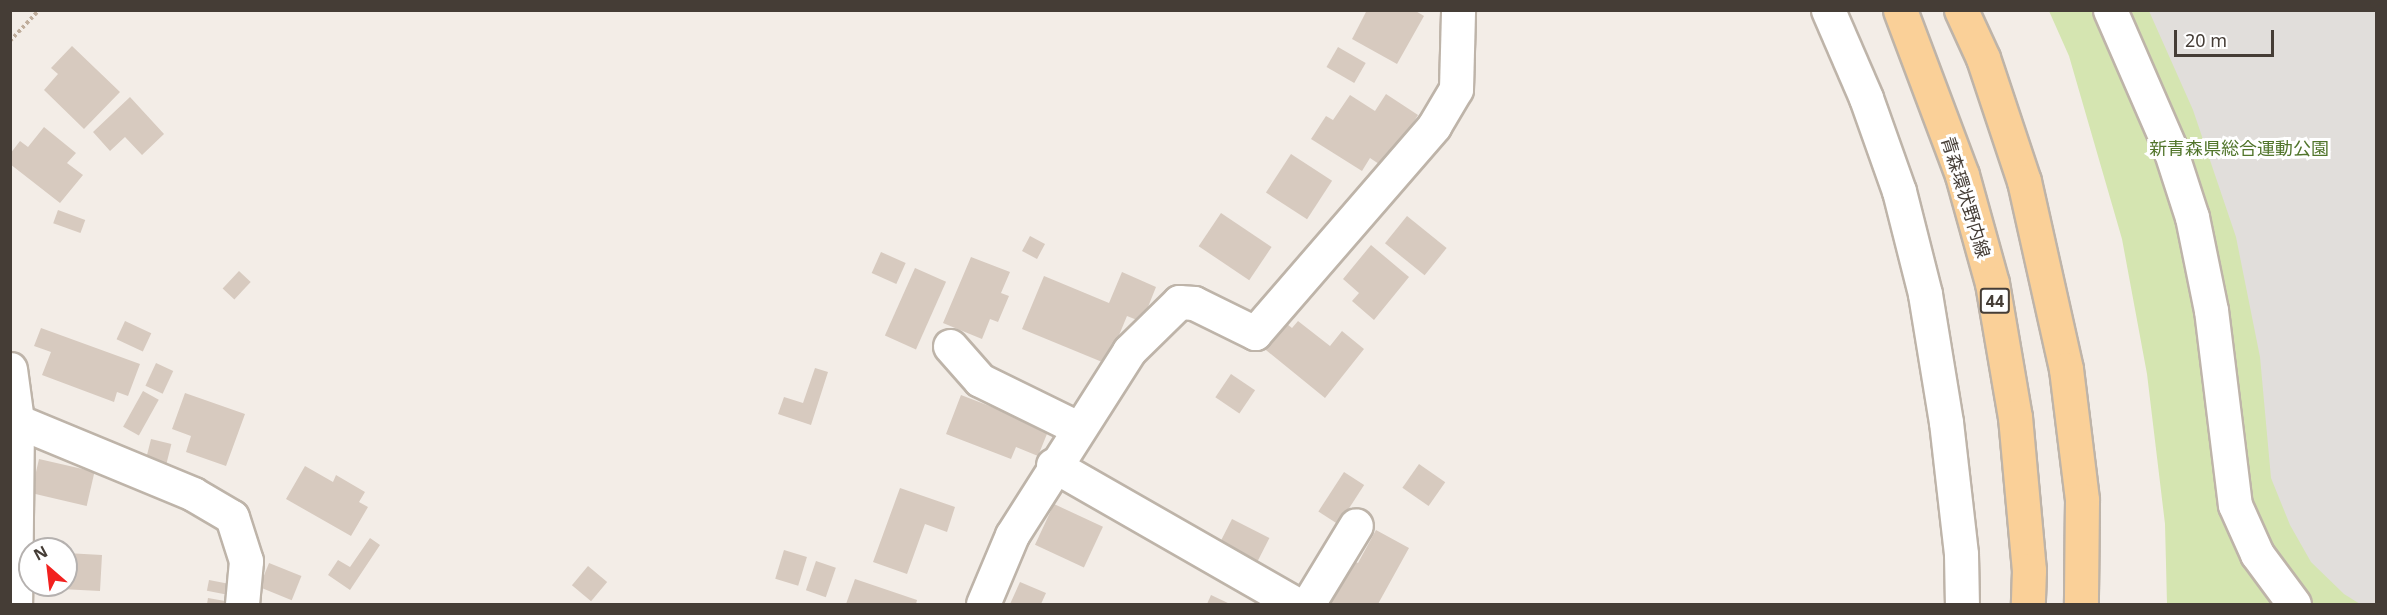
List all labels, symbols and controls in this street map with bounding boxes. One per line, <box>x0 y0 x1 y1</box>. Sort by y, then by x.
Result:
scale bar <box>2177 18 2278 56</box>
text: 20 m <box>2185 28 2227 52</box>
street label: 青森環状野内線 <box>1937 134 1995 260</box>
park label: 新青森県総合運動公園 <box>2149 137 2329 159</box>
road number: 44 <box>1978 288 2012 314</box>
north arrow <box>18 537 78 597</box>
text: N <box>30 540 51 566</box>

